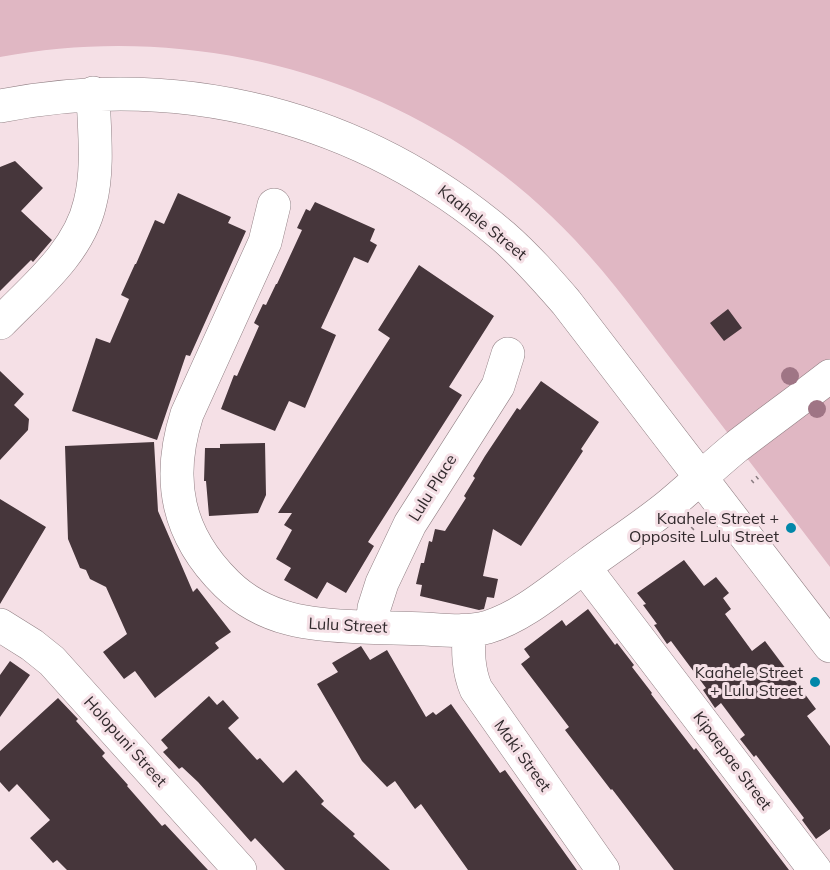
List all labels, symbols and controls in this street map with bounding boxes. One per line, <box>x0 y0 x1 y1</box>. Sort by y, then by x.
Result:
street label: Kaahele Street <box>434 181 530 265</box>
street label: Lulu Place <box>405 451 461 525</box>
place label: Kaahele Street + Opposite Lulu Street <box>629 509 779 547</box>
marker: Kaahele Street + Opposite Lulu Street <box>784 521 798 535</box>
street label: Lulu Street <box>308 614 388 638</box>
place label: Kaahele Street + Lulu Street <box>695 663 803 701</box>
marker: Kaahele Street + Lulu Street <box>808 675 822 689</box>
street label: Holopuni Street <box>79 693 171 791</box>
street label: Kipaepae Street <box>689 708 775 814</box>
street label: Maki Street <box>490 716 554 796</box>

